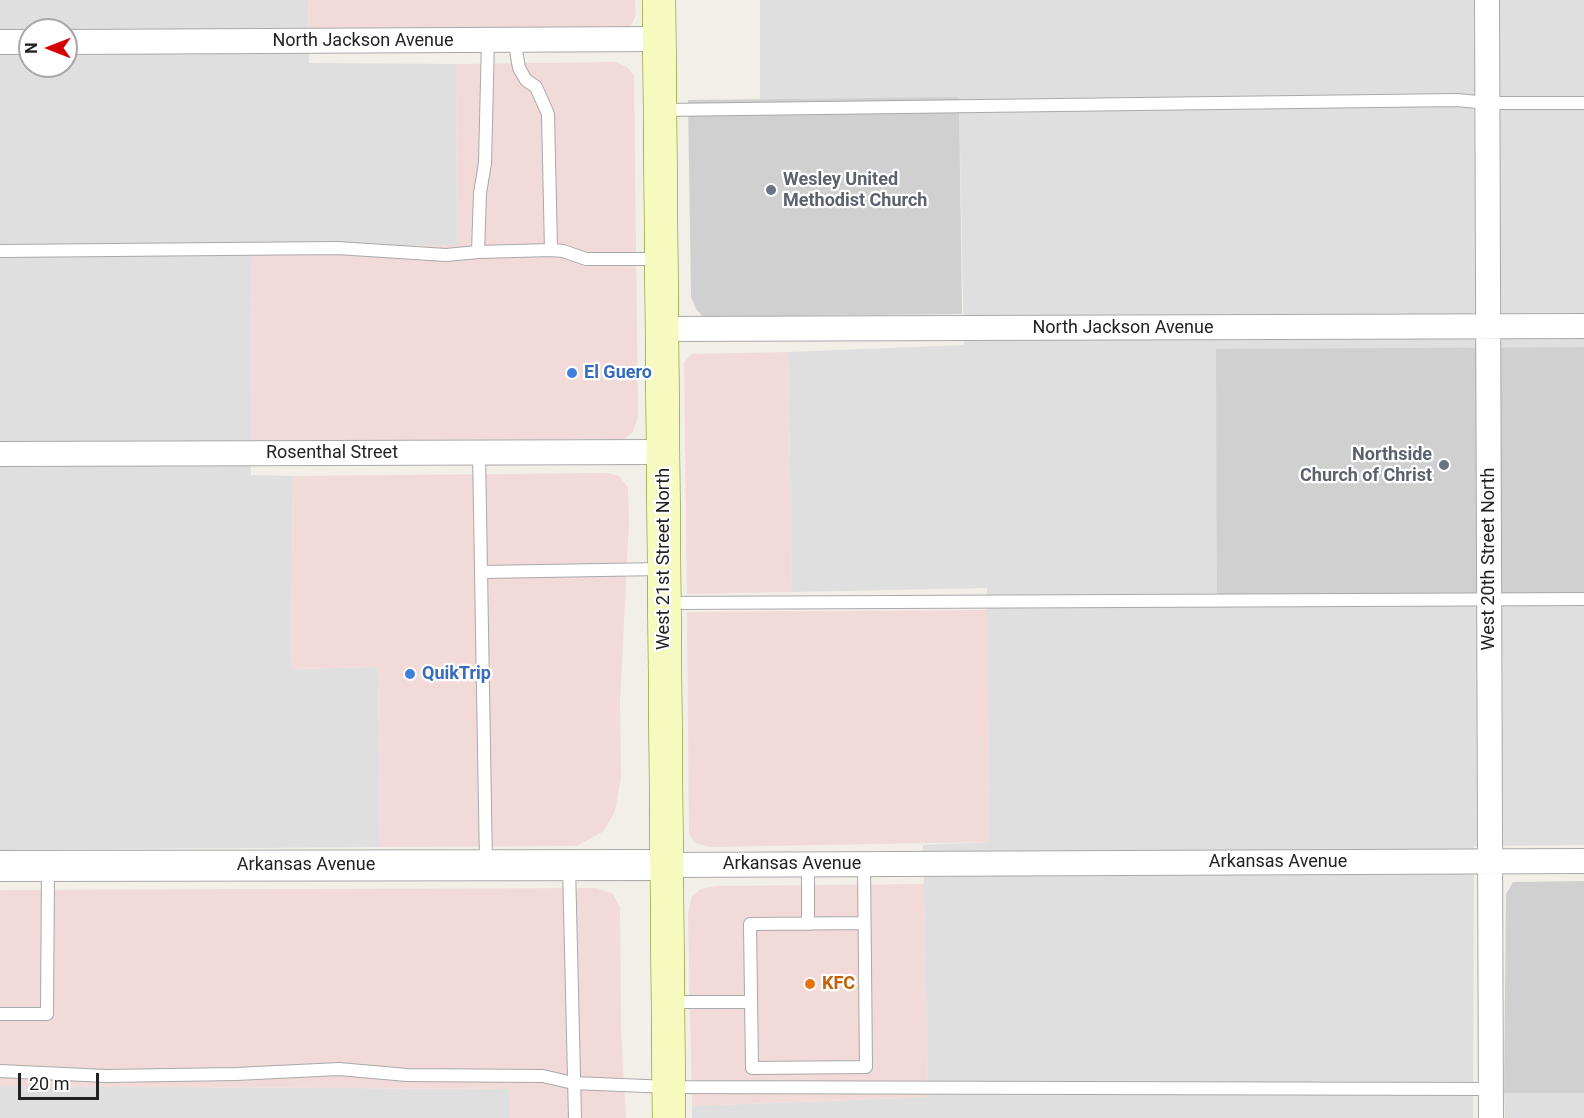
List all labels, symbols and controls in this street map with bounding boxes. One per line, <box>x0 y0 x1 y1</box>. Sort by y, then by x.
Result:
north arrow <box>18 18 78 78</box>
street label: North Jackson Avenue <box>272 30 454 52</box>
text: N <box>22 42 41 54</box>
place label: Wesley United Methodist Church <box>783 169 927 212</box>
marker: Wesley United Methodist Church <box>764 183 778 197</box>
street label: North Jackson Avenue <box>1032 317 1214 339</box>
place label: El Guero <box>584 362 652 384</box>
marker: El Guero <box>565 366 579 380</box>
street label: Rosenthal Street <box>266 442 398 464</box>
place label: Northside Church of Christ <box>1300 444 1432 486</box>
marker: Northside Church of Christ <box>1437 458 1451 472</box>
street label: West 21st Street North <box>653 468 675 650</box>
street label: West 20th Street North <box>1478 468 1500 650</box>
place label: QuikTrip <box>422 663 491 685</box>
marker: QuikTrip <box>403 667 417 681</box>
street label: Arkansas Avenue <box>1209 851 1347 873</box>
street label: Arkansas Avenue <box>723 853 861 875</box>
street label: Arkansas Avenue <box>237 854 375 876</box>
place label: KFC <box>822 973 855 995</box>
marker: KFC <box>803 977 817 991</box>
scale bar <box>21 1061 102 1099</box>
text: 20 m <box>29 1073 69 1094</box>

